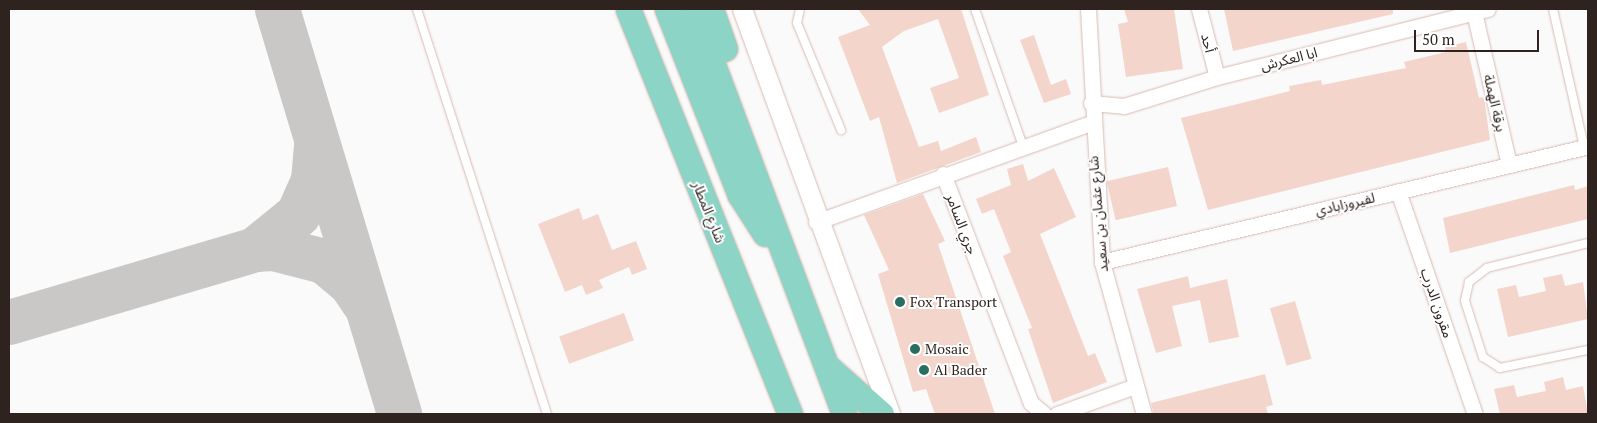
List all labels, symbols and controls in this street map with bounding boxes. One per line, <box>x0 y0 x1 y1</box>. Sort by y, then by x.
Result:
scale bar <box>1417 20 1542 52</box>
text: 50 m <box>1422 29 1455 49</box>
street label: أحد <box>1198 32 1218 54</box>
street label: ابا العكرش <box>1259 44 1319 74</box>
street label: برقة الهملة <box>1480 73 1510 133</box>
street label: شارع عثمان بن سعيد <box>1085 155 1111 273</box>
street label: شارع المطار <box>689 179 729 245</box>
street label: لفيروزابادي <box>1313 189 1377 219</box>
street label: جري السامر <box>943 191 981 257</box>
street label: مقرون الدرب <box>1417 266 1457 340</box>
place label: Fox Transport <box>910 294 997 310</box>
marker: Fox Transport <box>894 296 906 308</box>
place label: Mosaic <box>925 341 969 357</box>
marker: Mosaic <box>909 343 921 355</box>
place label: Al Bader <box>934 362 987 378</box>
marker: Al Bader <box>918 364 930 376</box>

